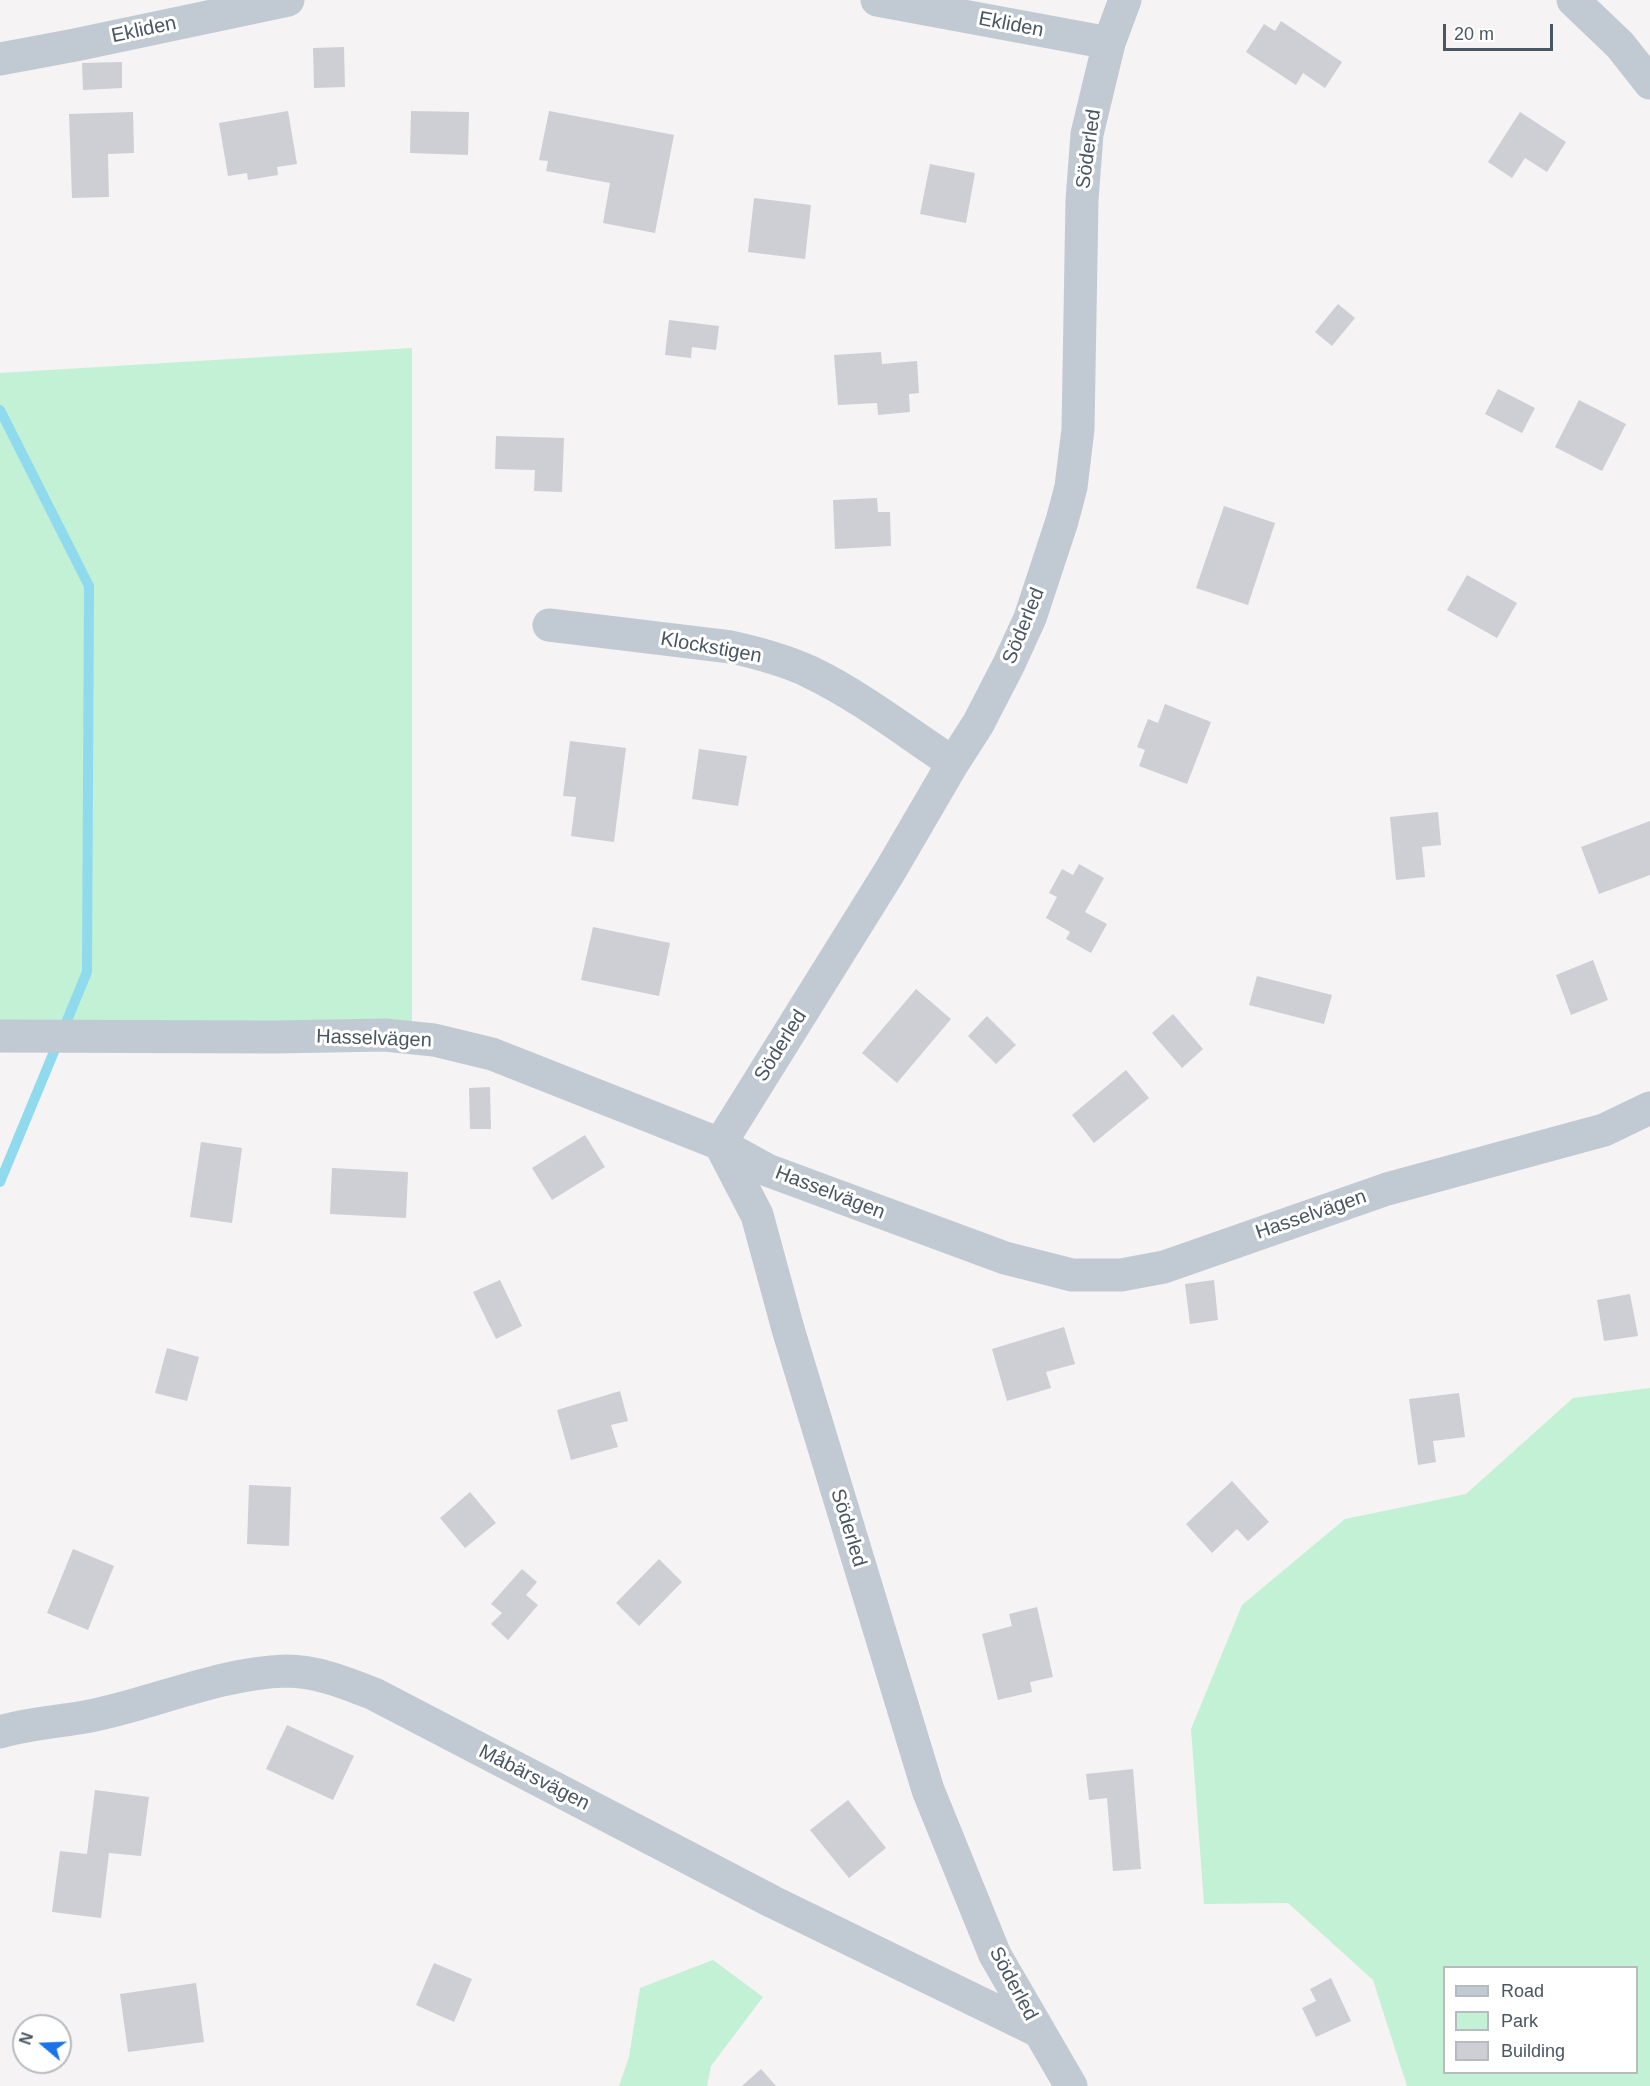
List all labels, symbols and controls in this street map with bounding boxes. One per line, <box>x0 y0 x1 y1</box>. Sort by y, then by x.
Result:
street label: Ekliden <box>977 7 1045 43</box>
street label: Ekliden <box>109 11 179 49</box>
scale bar <box>1446 12 1556 50</box>
text: 20 m <box>1454 24 1494 44</box>
street label: Söderled <box>1072 108 1106 190</box>
street label: Söderled <box>998 584 1050 668</box>
street label: Klockstigen <box>659 627 763 669</box>
street label: Söderled <box>750 1006 812 1086</box>
street label: Hasselvägen <box>316 1025 432 1053</box>
street label: Hasselvägen <box>772 1161 888 1225</box>
street label: Hasselvägen <box>1252 1185 1370 1245</box>
street label: Söderled <box>825 1486 871 1570</box>
street label: Måbärsvägen <box>475 1740 593 1816</box>
street label: Söderled <box>984 1943 1042 2025</box>
legend <box>1443 1966 1638 2074</box>
text: Road <box>1501 1981 1544 2001</box>
text: Park <box>1501 2011 1538 2031</box>
north arrow <box>12 2014 72 2074</box>
text: N <box>16 2030 36 2047</box>
text: Building <box>1501 2041 1565 2061</box>

